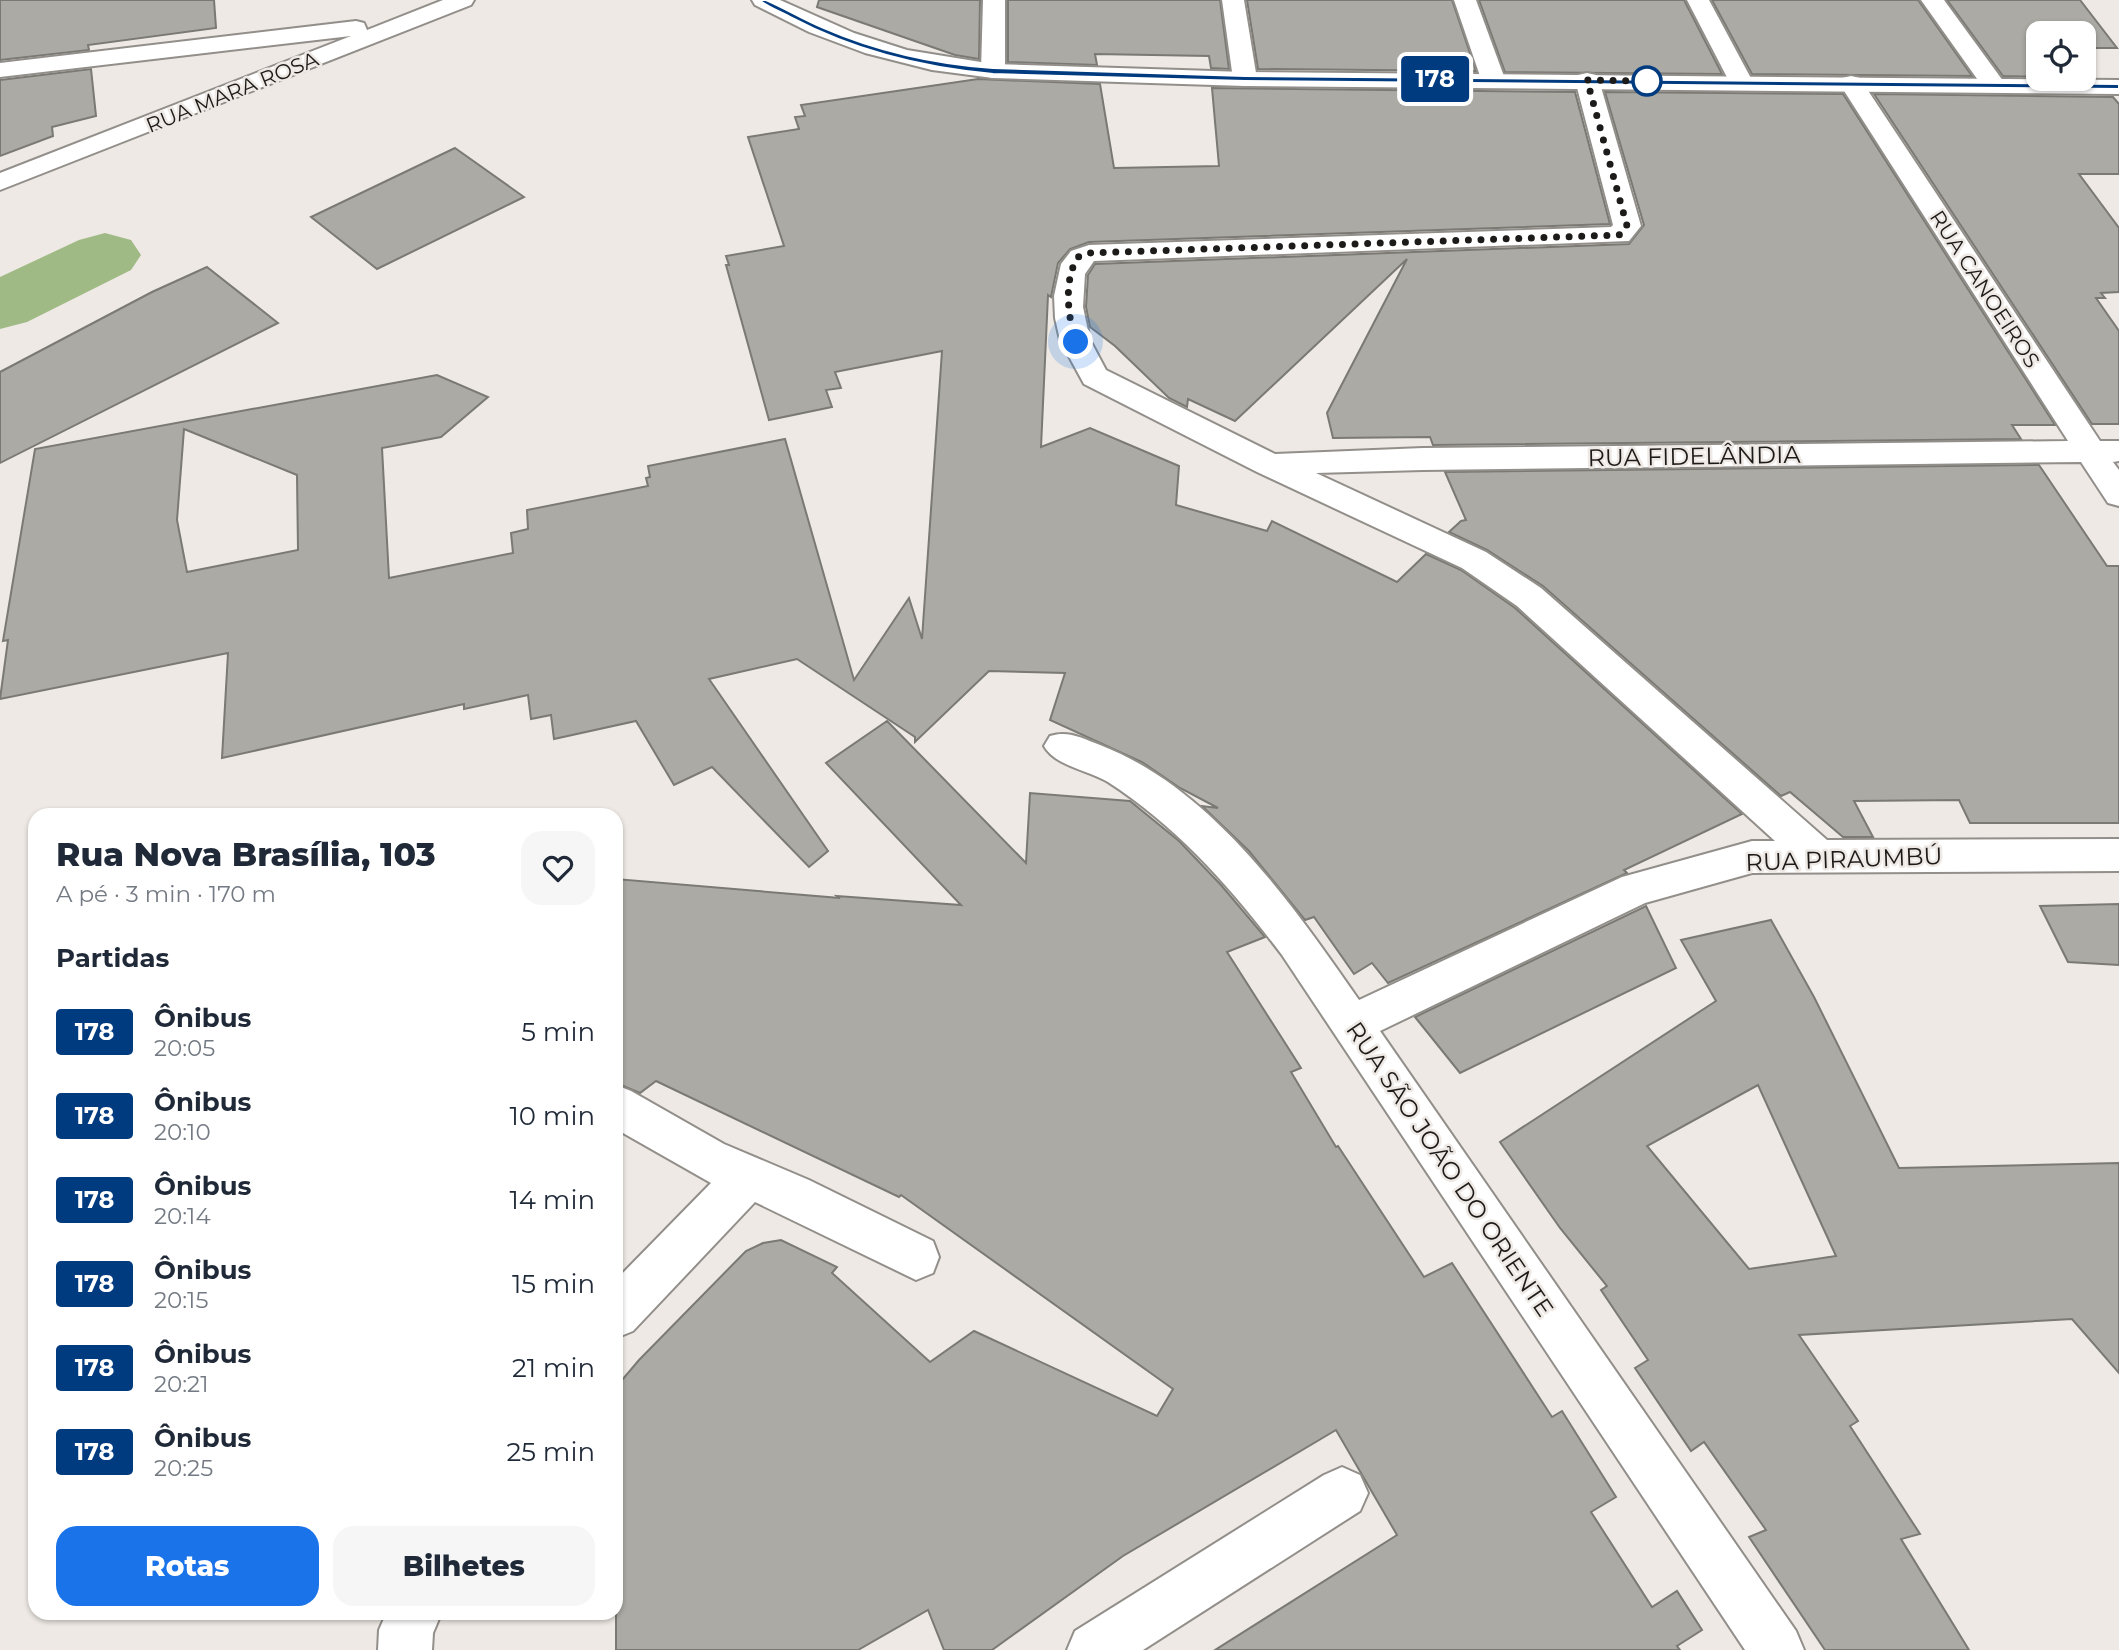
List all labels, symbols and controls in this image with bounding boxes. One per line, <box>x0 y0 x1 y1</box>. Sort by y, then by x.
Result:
map controls <box>2026 21 2096 91</box>
button: locate <box>2026 21 2096 91</box>
street label: RUA MARA ROSA <box>142 46 323 138</box>
line badge: 178 <box>1395 56 1475 102</box>
text: 178 <box>1415 64 1455 93</box>
unlabelled marker <box>1632 66 1662 96</box>
street label: RUA CANOEIROS <box>1925 206 2045 372</box>
your location <box>1058 324 1093 359</box>
street label: RUA FIDELÂNDIA <box>1587 440 1802 472</box>
button: heart <box>521 831 595 905</box>
text: Rua Nova Brasília, 103 <box>56 834 436 874</box>
street label: RUA PIRAUMBÚ <box>1745 841 1943 877</box>
text: A pé · 3 min · 170 m <box>56 880 276 908</box>
text: Partidas <box>56 942 169 974</box>
text: Ônibus <box>154 1002 251 1034</box>
text: 5 min <box>521 1016 595 1048</box>
street label: RUA SÃO JOÃO DO ORIENTE <box>1340 1016 1560 1322</box>
text: 178 <box>75 1017 114 1046</box>
text: 20:05 <box>154 1034 215 1062</box>
text: Ônibus <box>154 1086 251 1118</box>
text: 10 min <box>509 1100 595 1132</box>
text: 178 <box>75 1101 114 1130</box>
text: 20:10 <box>154 1118 211 1146</box>
text: Ônibus <box>154 1170 251 1202</box>
text: 14 min <box>509 1184 595 1216</box>
text: 178 <box>75 1185 114 1214</box>
text: 20:14 <box>154 1202 211 1230</box>
text: Ônibus <box>154 1254 251 1286</box>
text: 15 min <box>512 1268 595 1300</box>
text: 178 <box>75 1269 114 1298</box>
text: 20:15 <box>154 1286 208 1314</box>
text: Ônibus <box>154 1338 251 1370</box>
text: 21 min <box>512 1352 595 1384</box>
text: 178 <box>75 1353 114 1382</box>
text: 20:21 <box>154 1370 208 1398</box>
text: Ônibus <box>154 1422 251 1454</box>
text: 25 min <box>507 1436 595 1468</box>
text: 178 <box>75 1437 114 1466</box>
text: 20:25 <box>154 1454 213 1482</box>
button: Rotas <box>56 1526 319 1606</box>
button: Bilhetes <box>333 1526 595 1606</box>

